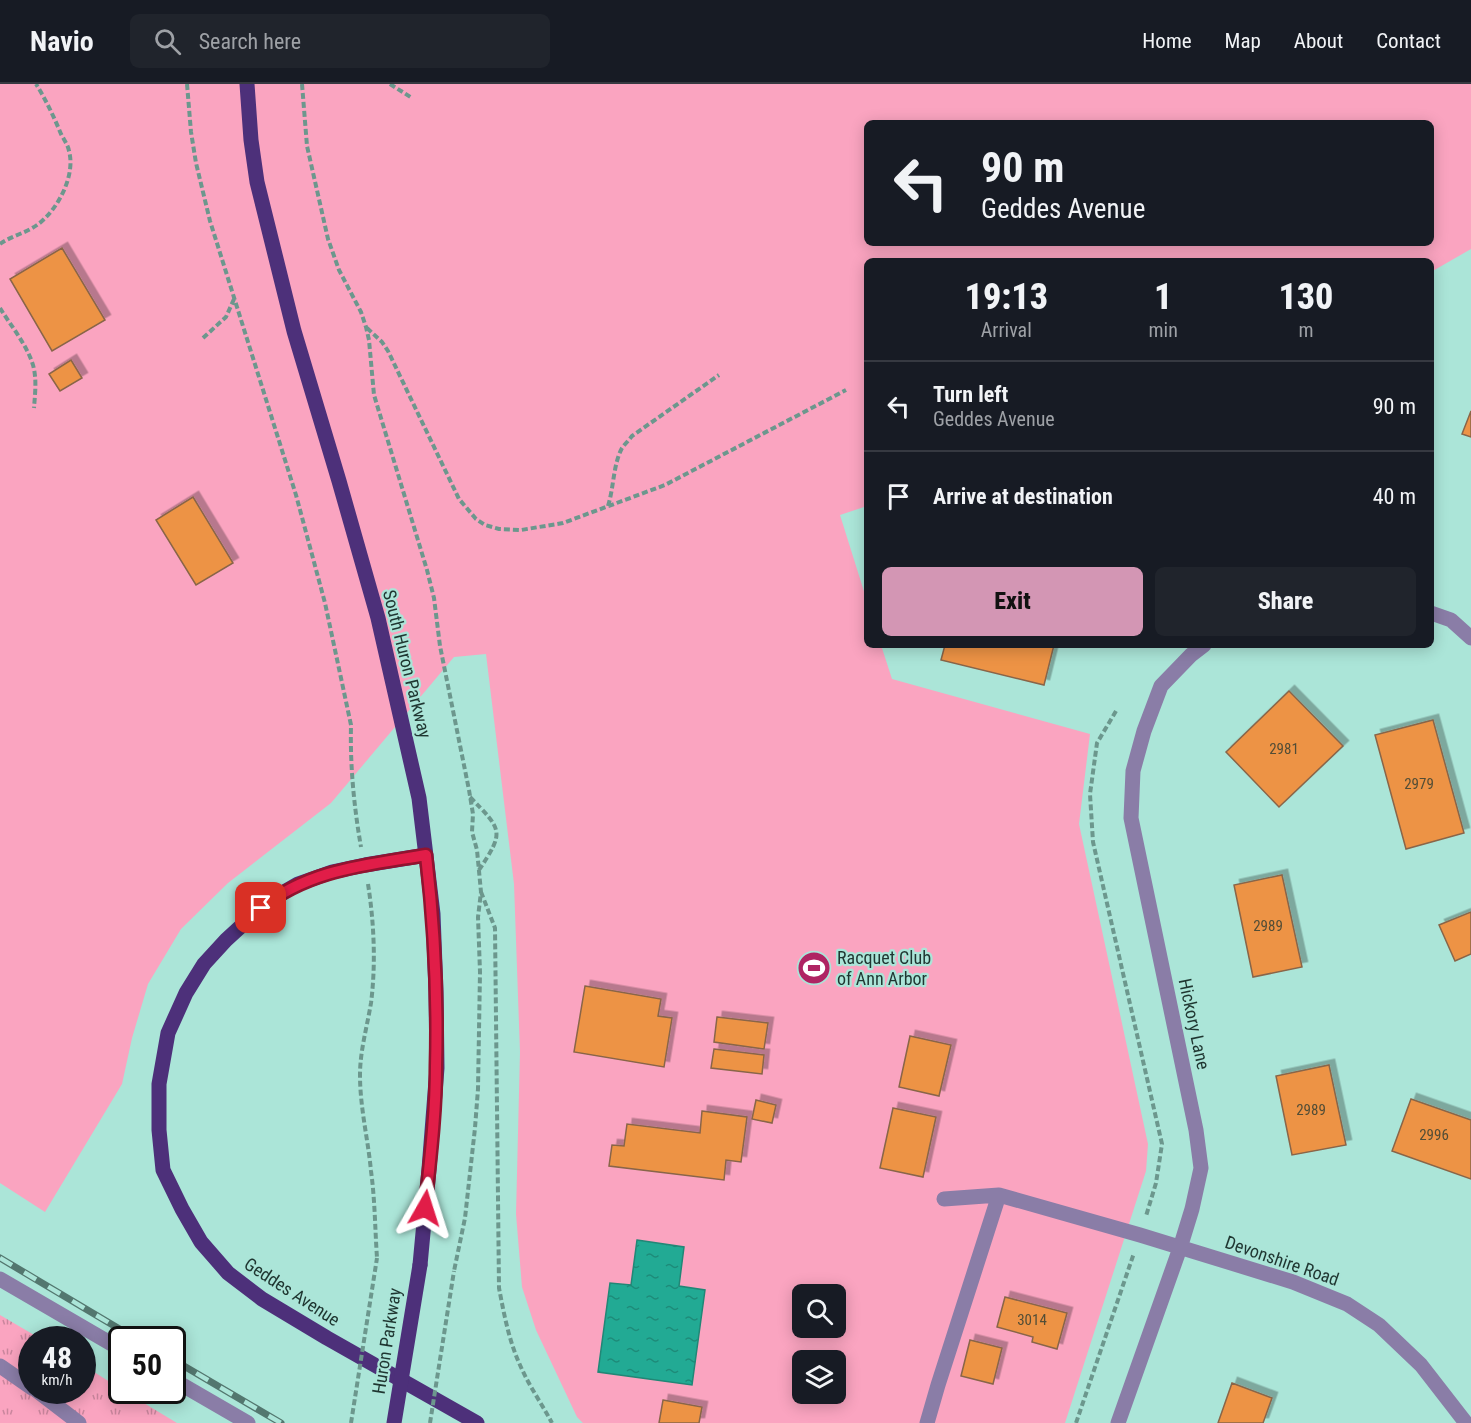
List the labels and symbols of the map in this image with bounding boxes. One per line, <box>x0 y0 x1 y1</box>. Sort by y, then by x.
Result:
street label: South Huron Parkway <box>379 588 436 741</box>
house number: 2981 <box>1269 740 1299 758</box>
house number: 2979 <box>1404 775 1434 793</box>
pin <box>235 882 286 933</box>
house number: 2989 <box>1253 917 1283 935</box>
place label: Racquet Club of Ann Arbor <box>837 947 931 989</box>
sports icon: Racquet Club of Ann Arbor <box>796 950 832 986</box>
street label: Hickory Lane <box>1175 977 1214 1071</box>
house number: 2989 <box>1296 1101 1326 1119</box>
house number: 2996 <box>1419 1126 1449 1144</box>
position arrow <box>393 1176 457 1240</box>
street label: Devonshire Road <box>1222 1231 1342 1290</box>
street label: Geddes Avenue <box>241 1253 344 1330</box>
street label: Huron Parkway <box>368 1286 405 1395</box>
house number: 3014 <box>1017 1311 1047 1329</box>
speed limit sign: 50 <box>108 1326 186 1404</box>

